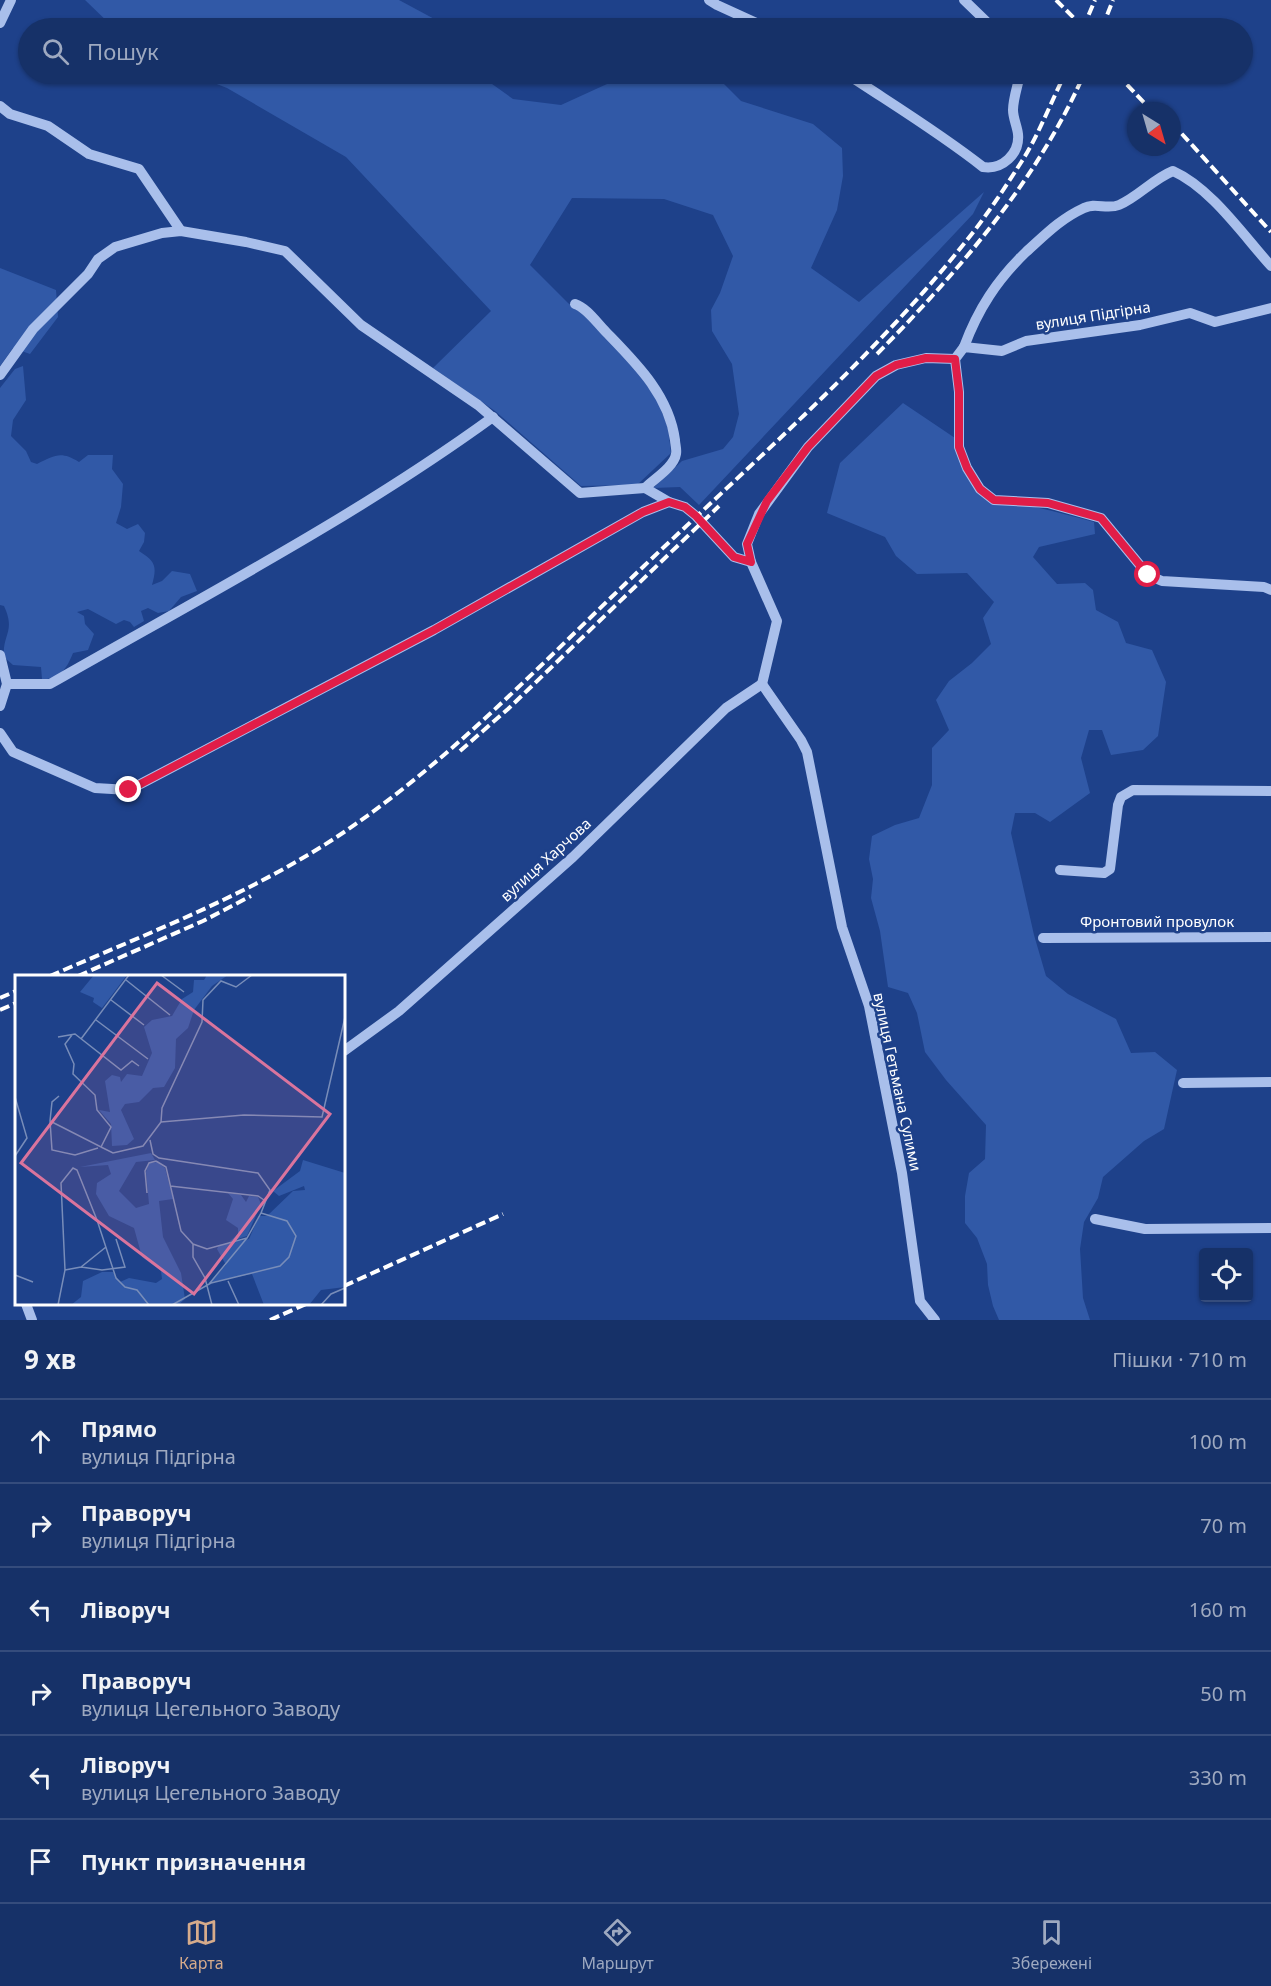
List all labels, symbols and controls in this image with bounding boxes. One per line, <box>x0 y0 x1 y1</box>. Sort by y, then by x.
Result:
search box <box>18 18 1253 84</box>
icon: search <box>39 35 72 68</box>
text: Пошук <box>87 36 159 66</box>
north arrow <box>1127 102 1181 156</box>
street label: вулиця Підгірна <box>1034 296 1152 334</box>
route start <box>1134 561 1160 587</box>
route end <box>115 776 141 802</box>
street label: вулиця Харчова <box>496 813 595 905</box>
street label: Фронтовий провулок <box>1080 911 1234 931</box>
inset map <box>15 975 345 1305</box>
street label: вулиця Гетьмана Сулими <box>869 991 927 1173</box>
map controls <box>1199 1248 1253 1302</box>
button: locate <box>1199 1248 1253 1302</box>
text: 9 хв <box>24 1341 76 1377</box>
text: Пішки · 710 m <box>1112 1346 1247 1373</box>
text: Прямо <box>81 1413 157 1443</box>
icon: ahead <box>24 1425 57 1458</box>
text: 100 m <box>1189 1428 1247 1455</box>
text: вулиця Підгірна <box>81 1443 236 1470</box>
text: Праворуч <box>81 1497 192 1527</box>
icon: right <box>24 1509 57 1542</box>
text: 70 m <box>1200 1512 1247 1539</box>
text: вулиця Підгірна <box>81 1527 236 1554</box>
icon: left <box>24 1593 57 1626</box>
text: Ліворуч <box>81 1594 171 1624</box>
text: 160 m <box>1189 1596 1247 1623</box>
text: Праворуч <box>81 1665 192 1695</box>
icon: right <box>24 1677 57 1710</box>
text: 50 m <box>1200 1680 1247 1707</box>
text: вулиця Цегельного Заводу <box>81 1695 340 1722</box>
text: Ліворуч <box>81 1749 171 1779</box>
icon: left <box>24 1761 57 1794</box>
text: 330 m <box>1189 1764 1247 1791</box>
text: вулиця Цегельного Заводу <box>81 1779 340 1806</box>
icon: arrive <box>24 1845 57 1878</box>
text: Пункт призначення <box>81 1846 306 1876</box>
tab: Карта <box>179 1916 224 1974</box>
tab: Маршрут <box>581 1916 654 1974</box>
tab: Збережені <box>1012 1916 1092 1974</box>

